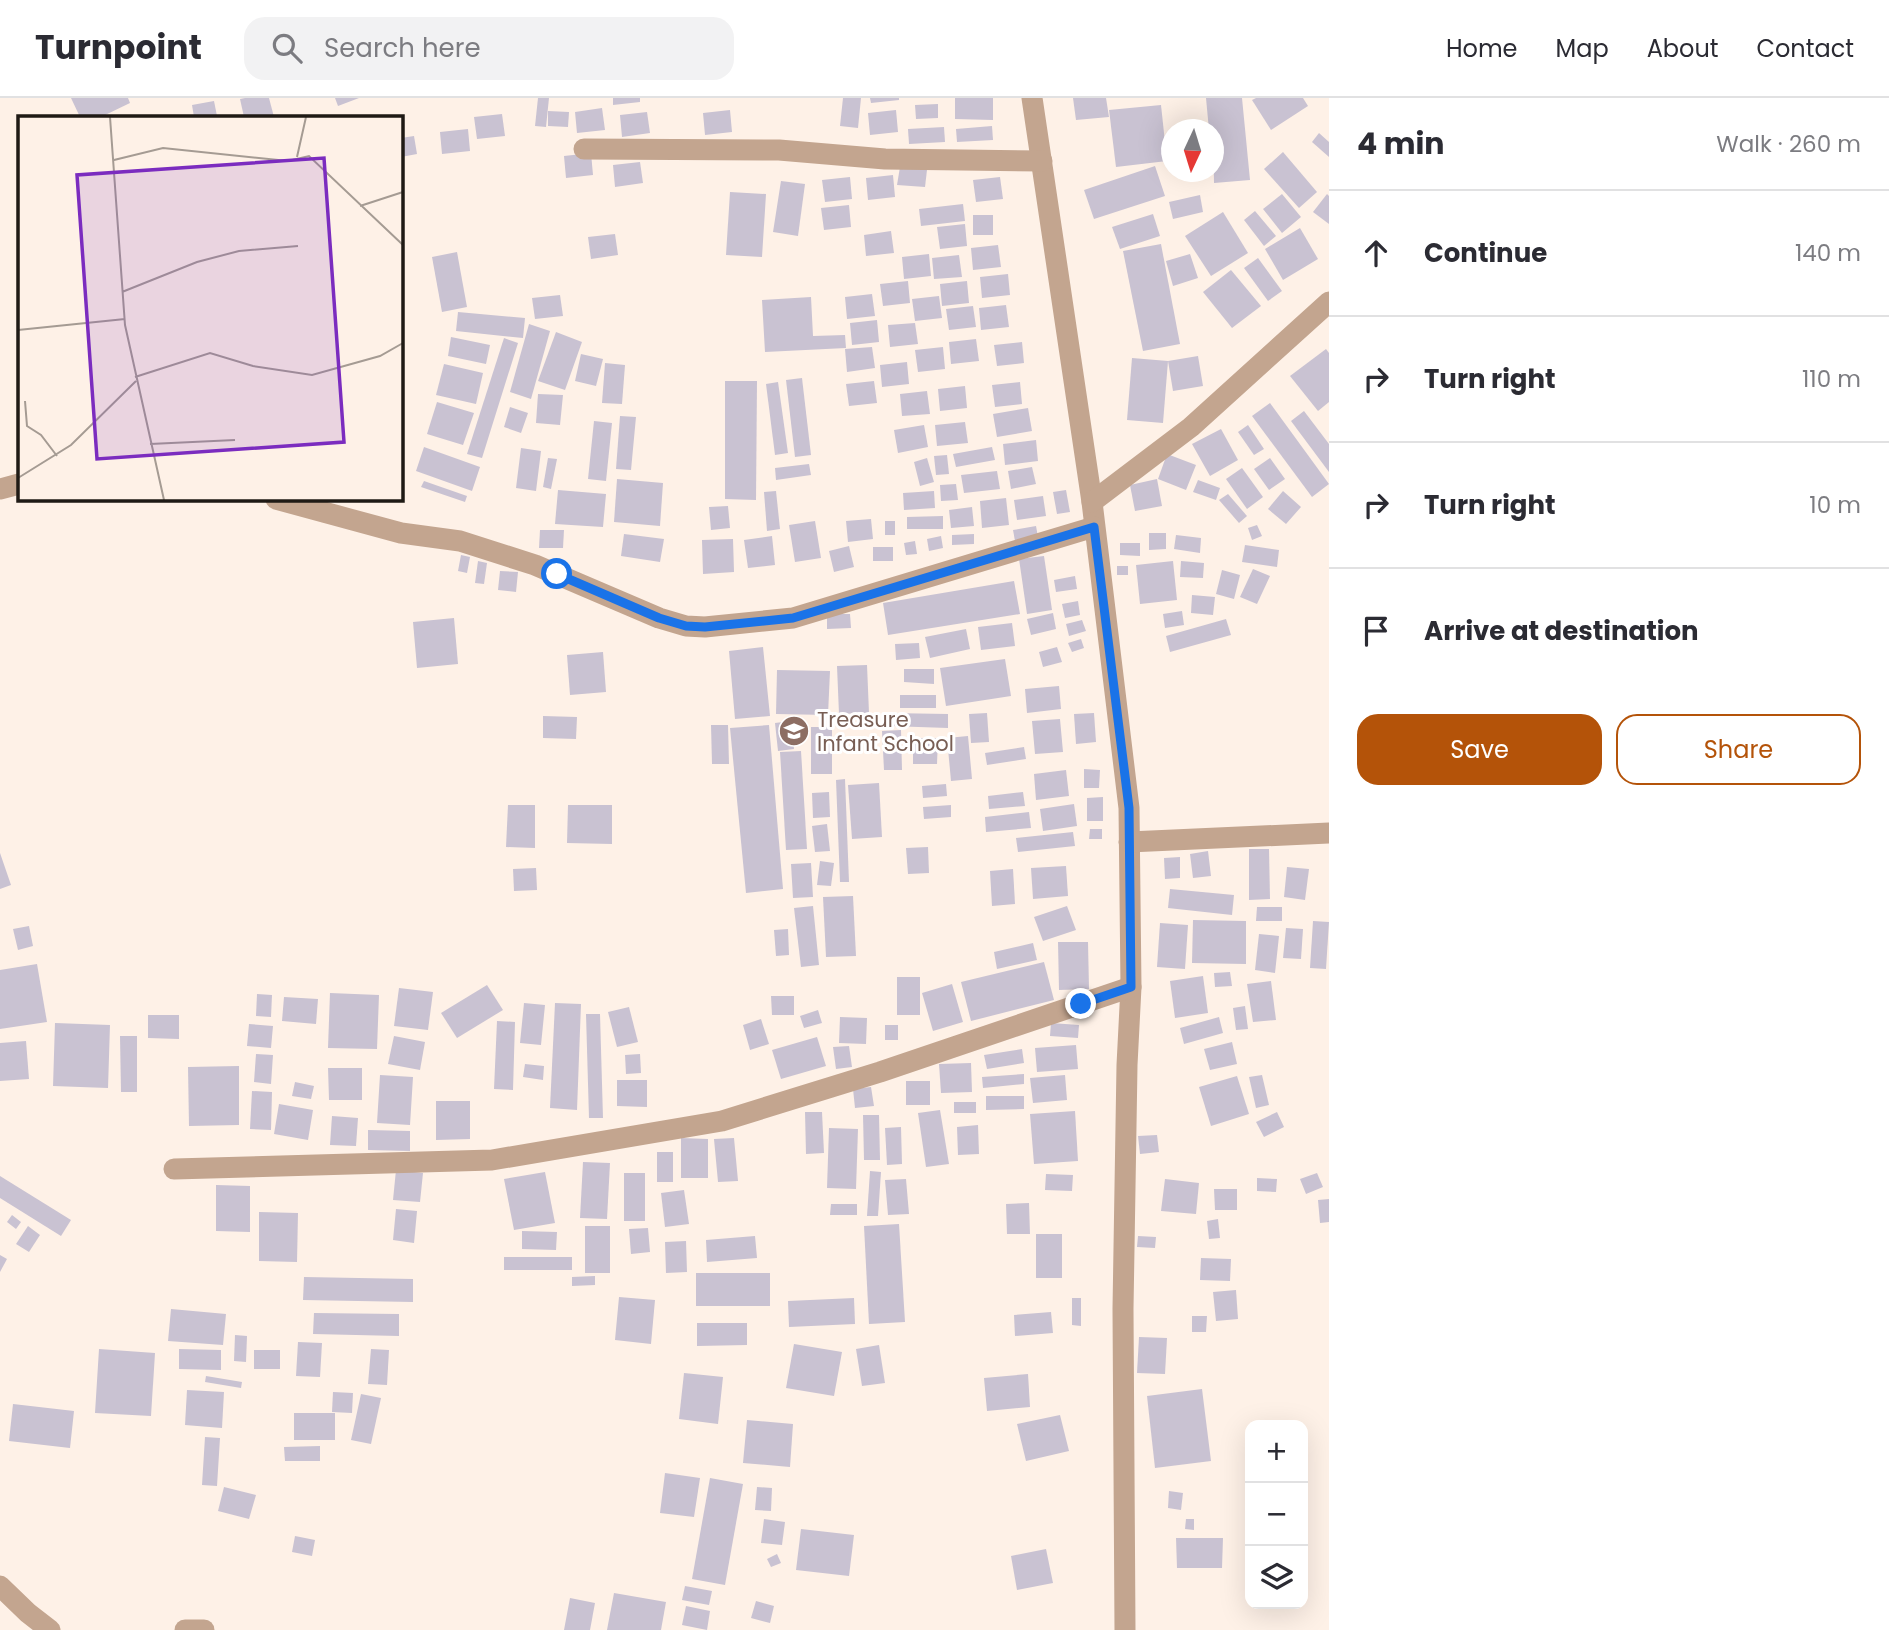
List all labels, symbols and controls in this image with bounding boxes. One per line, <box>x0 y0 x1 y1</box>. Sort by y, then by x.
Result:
search box <box>244 17 734 80</box>
text: Turnpoint <box>35 24 202 71</box>
icon: search <box>268 29 306 67</box>
text: Search here <box>324 30 481 66</box>
text: Home <box>1446 32 1518 65</box>
text: Map <box>1556 32 1609 65</box>
text: About <box>1647 32 1718 65</box>
text: Contact <box>1756 32 1854 65</box>
inset map <box>18 116 402 500</box>
north arrow <box>1161 119 1224 182</box>
text: 4 min <box>1357 122 1445 165</box>
text: Walk · 260 m <box>1716 128 1861 160</box>
icon: ahead <box>1357 234 1395 272</box>
text: Continue <box>1424 235 1547 271</box>
text: 140 m <box>1795 237 1861 269</box>
icon: right <box>1357 360 1395 398</box>
text: Turn right <box>1424 361 1556 397</box>
text: 110 m <box>1802 363 1861 395</box>
icon: right <box>1357 486 1395 524</box>
text: Turn right <box>1424 487 1556 523</box>
text: 10 m <box>1809 489 1861 521</box>
route start <box>541 558 572 589</box>
icon: arrive <box>1357 612 1395 650</box>
text: Arrive at destination <box>1424 613 1699 649</box>
place label: Treasure Infant School <box>817 705 954 758</box>
school or university icon: Treasure Infant School <box>777 714 811 748</box>
button: Save <box>1357 714 1602 785</box>
button: Share <box>1616 714 1861 785</box>
route end <box>1065 988 1096 1019</box>
map controls <box>1245 1420 1308 1609</box>
button: + <box>1245 1420 1308 1483</box>
button: − <box>1245 1483 1308 1546</box>
button: layers <box>1245 1546 1308 1609</box>

